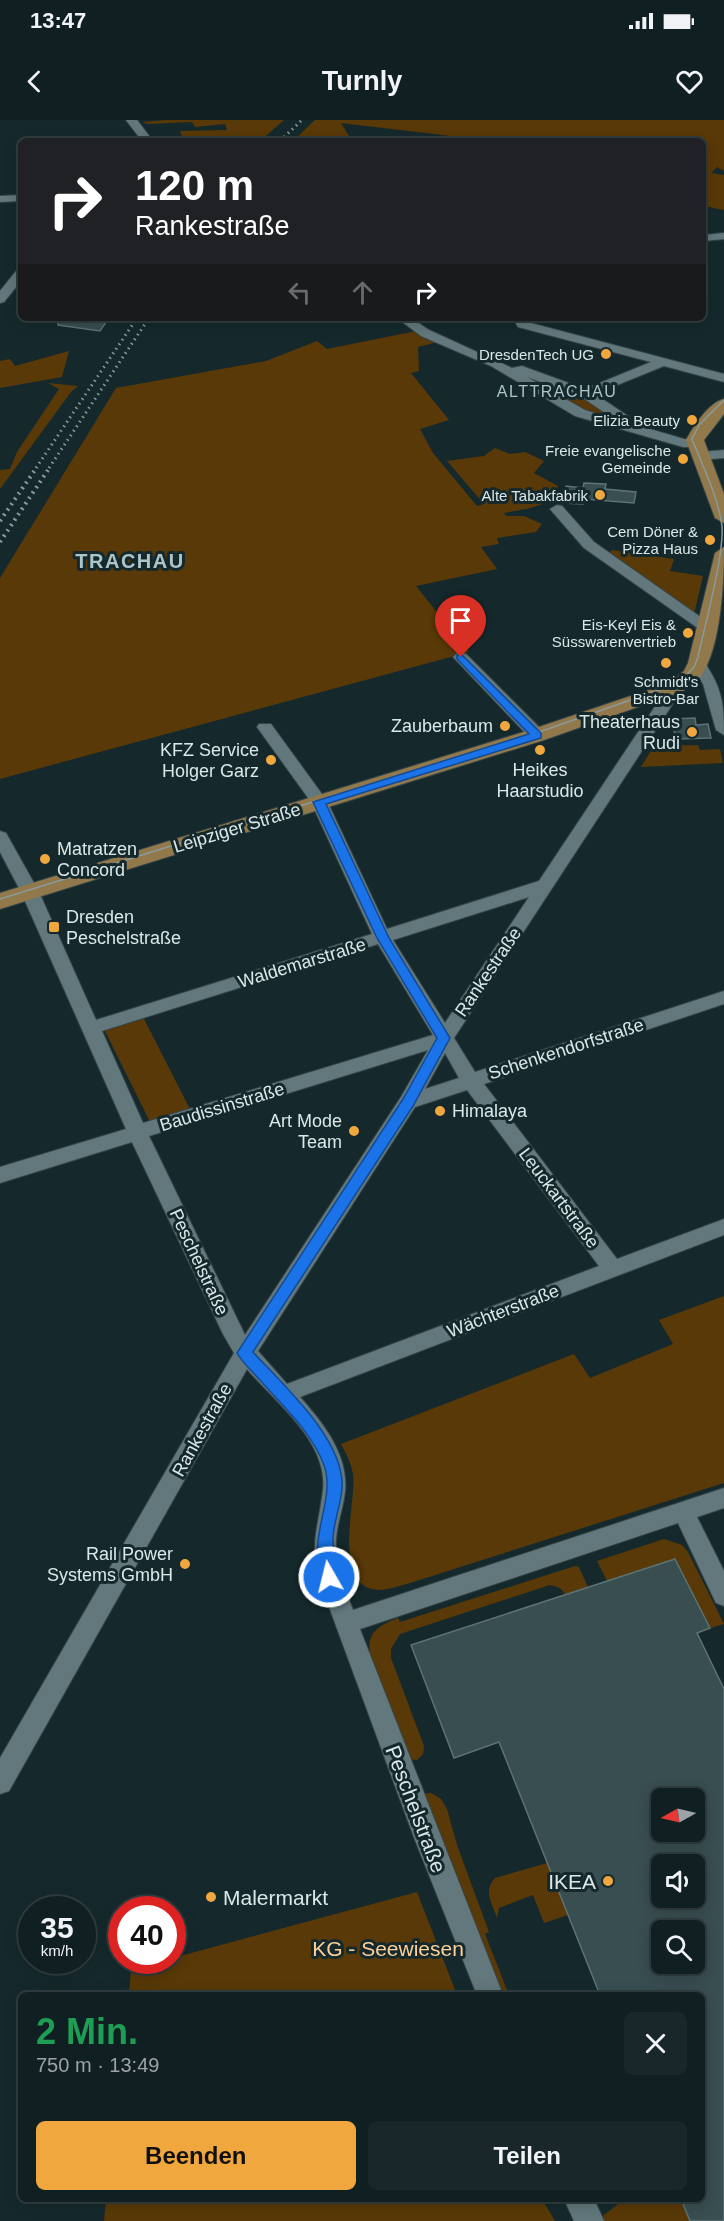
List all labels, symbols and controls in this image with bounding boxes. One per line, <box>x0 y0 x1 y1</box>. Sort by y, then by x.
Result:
text: 13:47 <box>30 8 86 33</box>
icon: back <box>18 65 51 98</box>
icon: heart <box>673 65 706 98</box>
text: Turnly <box>322 66 402 96</box>
icon: right <box>36 162 114 240</box>
text: 120 m <box>135 162 254 209</box>
text: Rankestraße <box>135 211 290 241</box>
icon: left <box>283 276 316 309</box>
icon: ahead <box>346 276 379 309</box>
icon: right <box>409 276 442 309</box>
place label: DresdenTech UG <box>479 346 594 363</box>
marker: DresdenTech UG <box>599 347 613 361</box>
district label: ALTTRACHAU <box>497 383 617 400</box>
place label: Elizia Beauty <box>593 412 680 429</box>
marker: Elizia Beauty <box>685 413 699 427</box>
place label: Freie evangelische Gemeinde <box>545 442 671 476</box>
marker: Freie evangelische Gemeinde <box>676 452 690 466</box>
place label: Alte Tabakfabrik <box>482 487 588 504</box>
marker: Alte Tabakfabrik <box>593 488 607 502</box>
place label: Cem Döner & Pizza Haus <box>607 523 698 557</box>
marker: Cem Döner & Pizza Haus <box>703 533 717 547</box>
district label: TRACHAU <box>75 550 185 572</box>
pin <box>435 595 486 657</box>
icon: arrive <box>444 604 477 637</box>
place label: Eis-Keyl Eis & Süsswarenvertrieb <box>552 616 676 650</box>
marker: Eis-Keyl Eis & Süsswarenvertrieb <box>681 626 695 640</box>
marker: Schmidt's Bistro-Bar <box>659 656 673 670</box>
place label: Schmidt's Bistro-Bar <box>633 673 699 707</box>
place label: Theaterhaus Rudi <box>579 712 680 753</box>
place label: Zauberbaum <box>391 716 493 736</box>
marker: Zauberbaum <box>498 719 512 733</box>
marker: Theaterhaus Rudi <box>685 725 699 739</box>
place label: KFZ Service Holger Garz <box>160 740 259 781</box>
marker: Heikes Haarstudio <box>533 743 547 757</box>
marker: KFZ Service Holger Garz <box>264 753 278 767</box>
place label: Heikes Haarstudio <box>496 760 584 801</box>
street label: Leipziger Straße <box>171 799 303 857</box>
place label: Matratzen Concord <box>57 839 137 880</box>
marker: Matratzen Concord <box>38 852 52 866</box>
place label: Dresden Peschelstraße <box>66 907 181 948</box>
marker: Dresden Peschelstraße <box>47 920 61 934</box>
street label: Rankestraße <box>451 924 525 1020</box>
street label: Waldemarstraße <box>236 934 368 992</box>
street label: Schenkendorfstraße <box>486 1014 646 1084</box>
street label: Baudissinstraße <box>157 1079 287 1135</box>
place label: Himalaya <box>452 1101 528 1121</box>
marker: Himalaya <box>433 1104 447 1118</box>
place label: Art Mode Team <box>269 1111 342 1152</box>
marker: Art Mode Team <box>347 1124 361 1138</box>
street label: Leuckartstraße <box>515 1144 603 1252</box>
street label: Peschelstraße <box>166 1206 232 1318</box>
street label: Wächterstraße <box>444 1281 562 1341</box>
street label: Rankestraße <box>168 1380 236 1480</box>
place label: Rail Power Systems GmbH <box>47 1544 173 1585</box>
position arrow <box>297 1545 361 1609</box>
marker: Rail Power Systems GmbH <box>178 1557 192 1571</box>
street label: Peschelstraße <box>381 1742 451 1876</box>
north arrow <box>651 1788 705 1842</box>
map controls <box>651 1788 705 1974</box>
button: sound <box>651 1854 705 1908</box>
place label: IKEA <box>548 1870 596 1893</box>
marker: IKEA <box>601 1874 615 1888</box>
place label: Malermarkt <box>223 1886 328 1909</box>
marker: Malermarkt <box>204 1890 218 1904</box>
speed limit sign: 40 <box>108 1896 186 1974</box>
text: 35 <box>40 1911 74 1944</box>
button: search <box>651 1920 705 1974</box>
park label: KG - Seewiesen <box>312 1937 464 1960</box>
text: km/h <box>41 1942 73 1959</box>
text: 2 Min. <box>36 2011 138 2052</box>
button: close <box>624 2012 687 2075</box>
text: 750 m · 13:49 <box>36 2054 159 2076</box>
button: Beenden <box>36 2121 356 2190</box>
button: Teilen <box>368 2121 687 2190</box>

